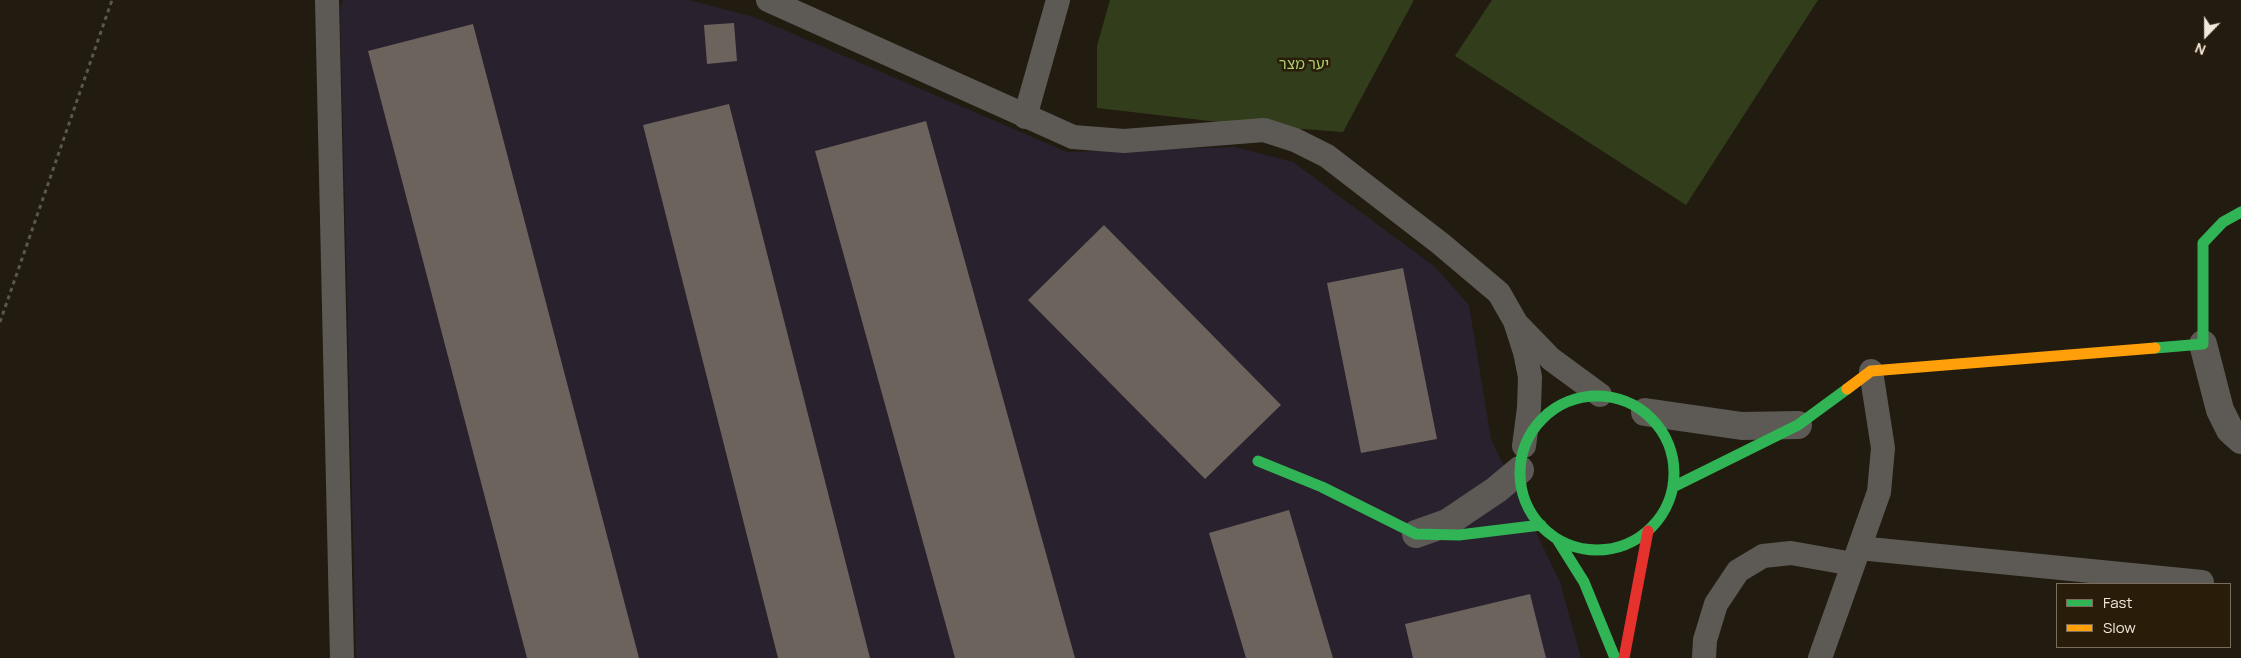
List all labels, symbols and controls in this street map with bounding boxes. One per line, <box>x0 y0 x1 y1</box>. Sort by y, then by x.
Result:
north arrow <box>2181 10 2231 60</box>
text: N <box>2192 39 2208 60</box>
park label: יער מצר <box>1279 56 1329 74</box>
legend <box>2056 583 2231 648</box>
text: Fast <box>2103 592 2132 613</box>
text: Slow <box>2103 617 2136 638</box>

